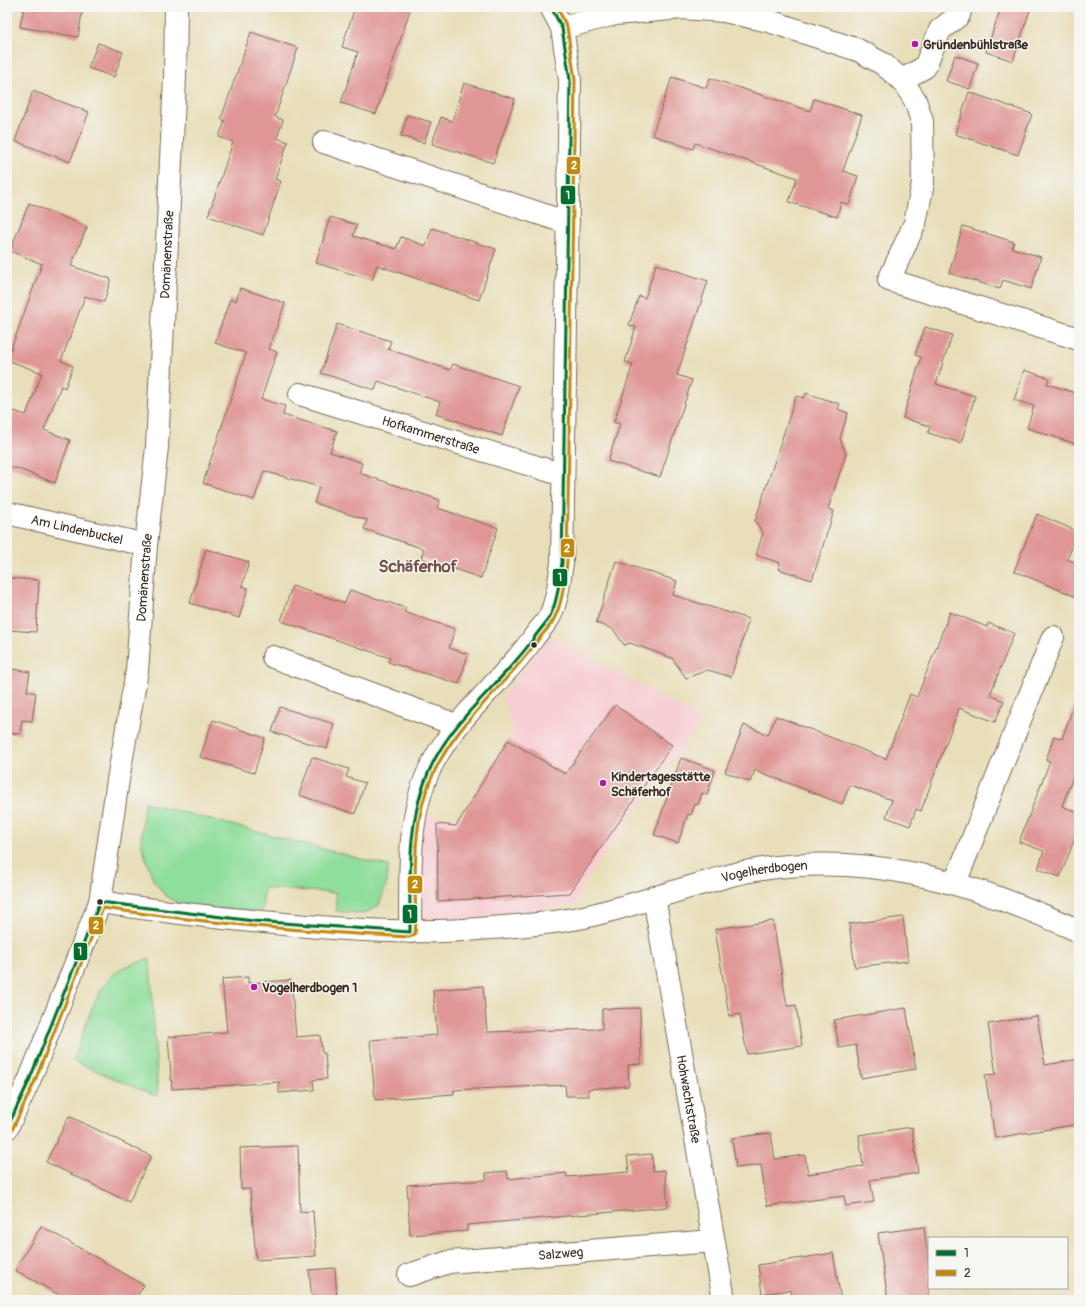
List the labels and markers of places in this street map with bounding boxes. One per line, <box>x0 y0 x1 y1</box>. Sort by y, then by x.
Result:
place label: Gründenbühlstraße <box>923 37 1028 53</box>
marker: Gründenbühlstraße <box>910 39 920 49</box>
unlabelled marker <box>529 640 539 650</box>
place label: Kindertagesstätte Schäferhof <box>611 769 711 800</box>
marker: Kindertagesstätte Schäferhof <box>598 778 608 788</box>
unlabelled marker <box>95 897 105 907</box>
place label: Vogelherdbogen 1 <box>262 980 357 996</box>
marker: Vogelherdbogen 1 <box>249 982 259 992</box>

